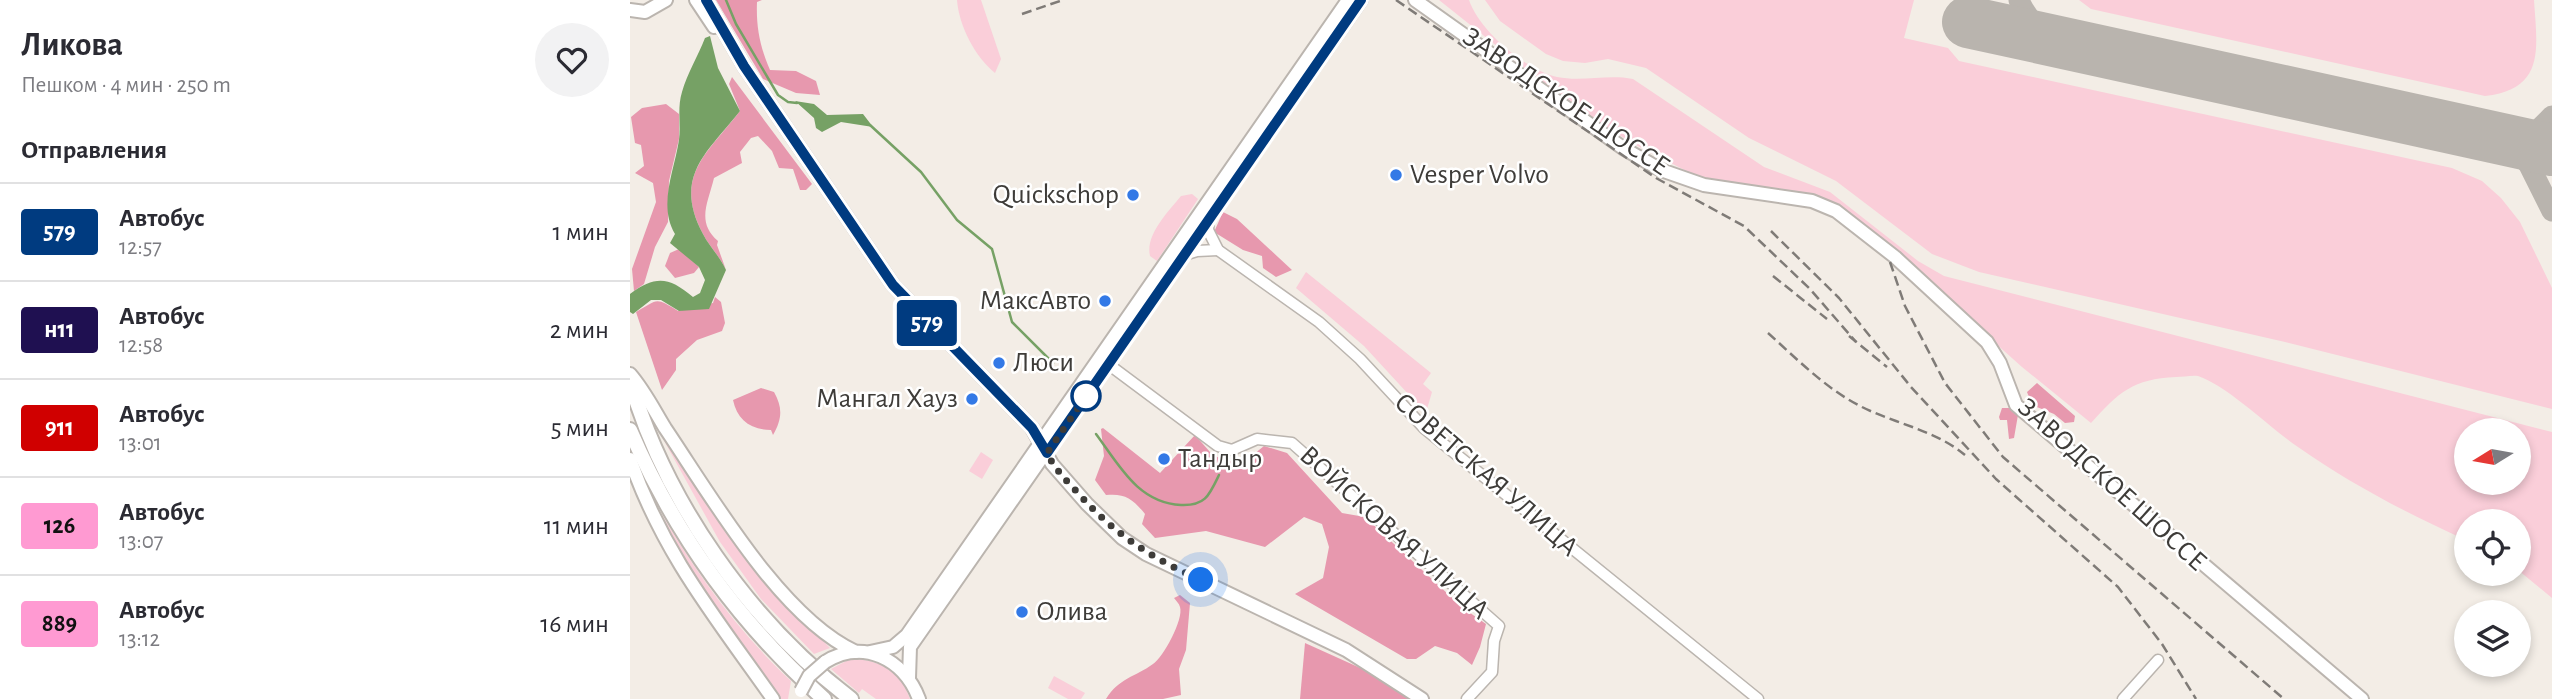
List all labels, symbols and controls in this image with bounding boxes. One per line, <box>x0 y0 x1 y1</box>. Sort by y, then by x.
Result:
street label: ЗАВОДСКОЕ ШОССЕ <box>1457 22 1675 182</box>
button: heart <box>535 23 609 97</box>
text: Ликова <box>21 29 123 62</box>
text: Пешком · 4 мин · 250 m <box>21 74 231 97</box>
text: Отправления <box>21 137 167 163</box>
place label: Vesper Volvo <box>1410 161 1549 189</box>
marker: Vesper Volvo <box>1388 167 1404 183</box>
place label: Quickschop <box>993 181 1119 209</box>
marker: Quickschop <box>1125 187 1141 203</box>
text: Автобус <box>119 205 205 231</box>
text: 1 мин <box>553 219 609 245</box>
text: 579 <box>43 220 76 244</box>
text: 12:57 <box>119 236 162 259</box>
place label: МаксАвто <box>980 287 1091 315</box>
marker: МаксАвто <box>1097 293 1113 309</box>
line badge: 579 <box>887 300 967 346</box>
text: Автобус <box>119 303 205 329</box>
text: 579 <box>911 311 943 335</box>
text: 2 мин <box>550 317 609 343</box>
text: н11 <box>44 318 75 342</box>
text: 12:58 <box>119 334 163 357</box>
place label: Люси <box>1013 349 1074 377</box>
marker: Люси <box>991 355 1007 371</box>
unlabelled marker <box>1071 381 1101 411</box>
place label: Мангал Хауз <box>816 385 958 413</box>
street label: СОВЕТСКАЯ УЛИЦА <box>1389 388 1583 562</box>
marker: Мангал Хауз <box>964 391 980 407</box>
street label: ЗАВОДСКОЕ ШОССЕ <box>2012 393 2212 577</box>
text: Автобус <box>119 401 205 427</box>
text: 5 мин <box>551 415 609 441</box>
text: 911 <box>45 416 74 440</box>
north arrow <box>2454 418 2530 495</box>
map controls <box>2454 418 2531 677</box>
text: 13:01 <box>119 432 162 455</box>
street label: ВОЙСКОВАЯ УЛИЦА <box>1294 440 1495 625</box>
place label: Тандыр <box>1178 445 1262 473</box>
marker: Тандыр <box>1156 451 1172 467</box>
text: Автобус <box>119 499 205 525</box>
button: locate <box>2454 509 2531 586</box>
text: 11 мин <box>544 513 609 539</box>
text: 126 <box>44 514 75 538</box>
text: 13:07 <box>119 530 163 553</box>
your location <box>1183 562 1218 597</box>
text: Автобус <box>119 597 205 623</box>
place label: Олива <box>1036 598 1108 626</box>
button: layers <box>2454 600 2531 677</box>
marker: Олива <box>1014 604 1030 620</box>
text: 16 мин <box>540 611 609 637</box>
text: 889 <box>42 612 77 636</box>
text: 13:12 <box>119 628 160 651</box>

